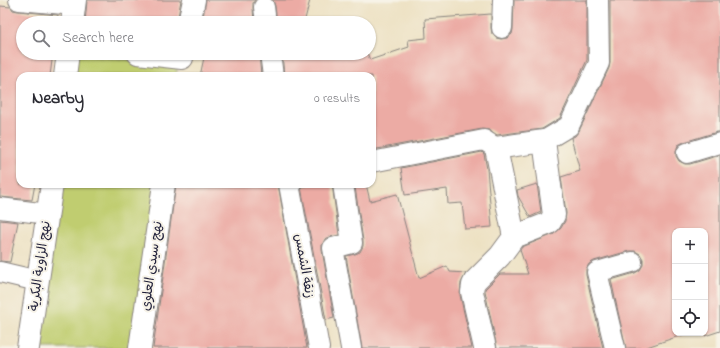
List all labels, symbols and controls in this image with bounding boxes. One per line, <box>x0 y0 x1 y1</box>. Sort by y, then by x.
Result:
search box <box>16 16 376 60</box>
icon: search <box>30 27 52 49</box>
text: Search here <box>62 27 134 49</box>
text: Nearby <box>32 86 84 111</box>
text: 0 results <box>314 89 360 108</box>
street label: نهج الزاوية البكرية <box>24 220 56 312</box>
street label: نهج سيدي العلوي <box>136 220 168 312</box>
map controls <box>672 228 708 336</box>
button: + <box>672 228 708 264</box>
street label: زنقة الشمس <box>289 232 319 300</box>
button: − <box>672 264 708 300</box>
button: locate <box>672 300 708 336</box>

